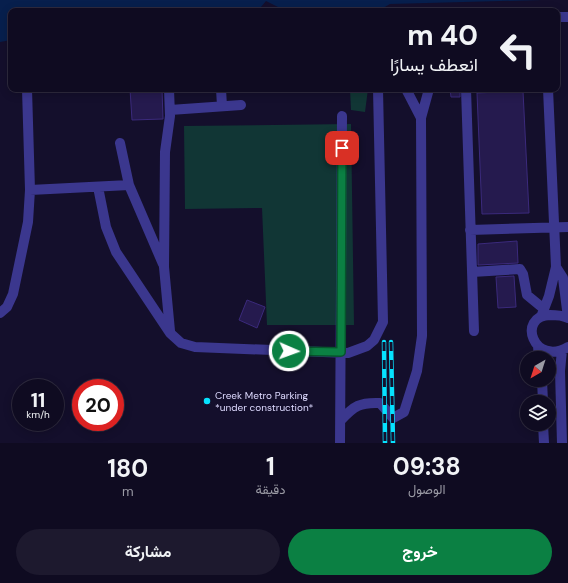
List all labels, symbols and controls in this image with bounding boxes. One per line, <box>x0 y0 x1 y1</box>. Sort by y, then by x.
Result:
text: 40 m <box>407 17 478 54</box>
icon: left <box>492 24 544 76</box>
text: انعطف يسارًا <box>390 53 478 77</box>
pin <box>325 131 359 165</box>
icon: arrive <box>331 137 353 159</box>
position arrow <box>268 330 310 372</box>
north arrow <box>520 351 556 387</box>
map controls <box>520 351 556 431</box>
speed limit sign: 20 <box>72 379 124 431</box>
text: 11 <box>31 387 45 413</box>
place label: Creek Metro Parking *under construction* <box>215 389 313 414</box>
button: layers <box>520 395 556 431</box>
marker: Creek Metro Parking *under construction* <box>202 396 212 406</box>
text: km/h <box>26 408 50 421</box>
text: 1 <box>266 451 275 482</box>
text: 09:38 <box>393 451 461 482</box>
text: 180 <box>107 453 148 484</box>
text: دقيقة <box>255 481 286 498</box>
text: الوصول <box>408 481 446 498</box>
text: m <box>122 483 134 500</box>
button: مشاركة <box>16 529 280 575</box>
button: خروج <box>288 529 552 575</box>

